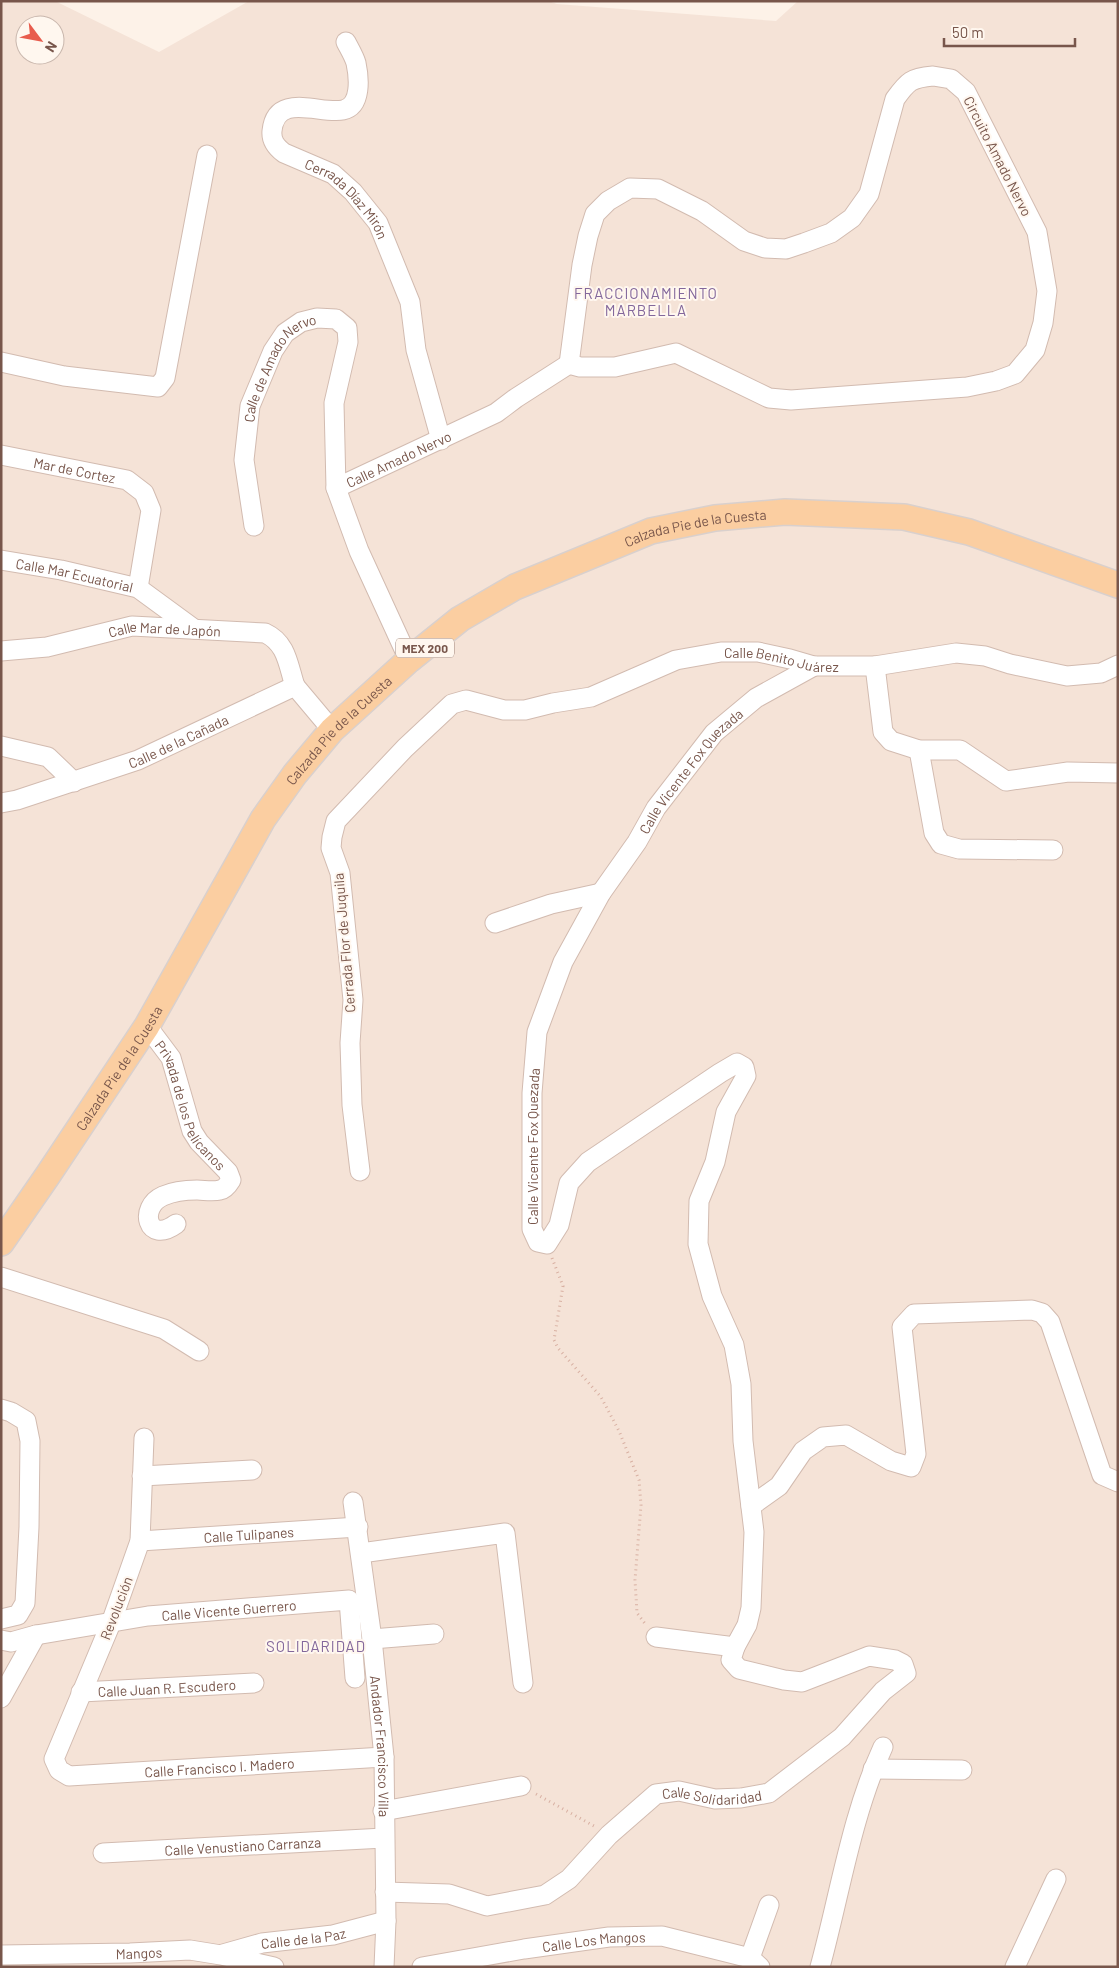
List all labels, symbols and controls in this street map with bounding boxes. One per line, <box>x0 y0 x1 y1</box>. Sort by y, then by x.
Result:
north arrow <box>15 15 65 65</box>
scale bar <box>944 15 1075 47</box>
text: 50 m <box>952 23 984 41</box>
text: N <box>42 39 61 56</box>
street label: Circuito Amado Nervo <box>960 93 1036 219</box>
street label: Cerrada Díaz Mirón <box>302 155 392 241</box>
district label: FRACCIONAMIENTO MARBELLA <box>574 284 718 319</box>
street label: Calle de Amado Nervo <box>240 310 318 423</box>
street label: Calle Amado Nervo <box>343 427 454 491</box>
street label: Mar de Cortez <box>32 453 117 486</box>
street label: Calzada Pie de la Cuesta <box>621 505 767 550</box>
street label: Calle Mar Ecuatorial <box>15 554 135 595</box>
street label: Calle Mar de Japón <box>106 617 221 640</box>
road number: MEX 200 <box>396 638 454 658</box>
street label: Calle Benito Juárez <box>724 643 839 675</box>
street label: Calzada Pie de la Cuesta <box>282 672 395 788</box>
street label: Calle Vicente Fox Quezada <box>635 704 746 837</box>
street label: Calle de la Cañada <box>126 710 231 771</box>
street label: Cerrada Flor de Juquila <box>329 872 359 1014</box>
street label: Calzada Pie de la Cuesta <box>72 1002 165 1133</box>
street label: Privada de los Pelícanos <box>152 1037 230 1173</box>
street label: Calle Vicente Fox Quezada <box>523 1067 543 1225</box>
street label: Calle Tulipanes <box>203 1523 295 1545</box>
street label: Revolución <box>96 1574 136 1642</box>
street label: Calle Vicente Guerrero <box>161 1596 297 1623</box>
district label: SOLIDARIDAD <box>266 1637 366 1655</box>
street label: Calle Juan R. Escudero <box>97 1675 236 1700</box>
street label: Andador Francisco Villa <box>367 1675 393 1817</box>
street label: Calle Francisco I. Madero <box>144 1754 295 1780</box>
street label: Calle Solidaridad <box>661 1782 763 1807</box>
street label: Calle Venustiano Carranza <box>164 1833 322 1858</box>
street label: Calle de la Paz <box>260 1924 347 1952</box>
street label: Calle Los Mangos <box>541 1928 646 1955</box>
street label: Mangos <box>116 1943 163 1962</box>

